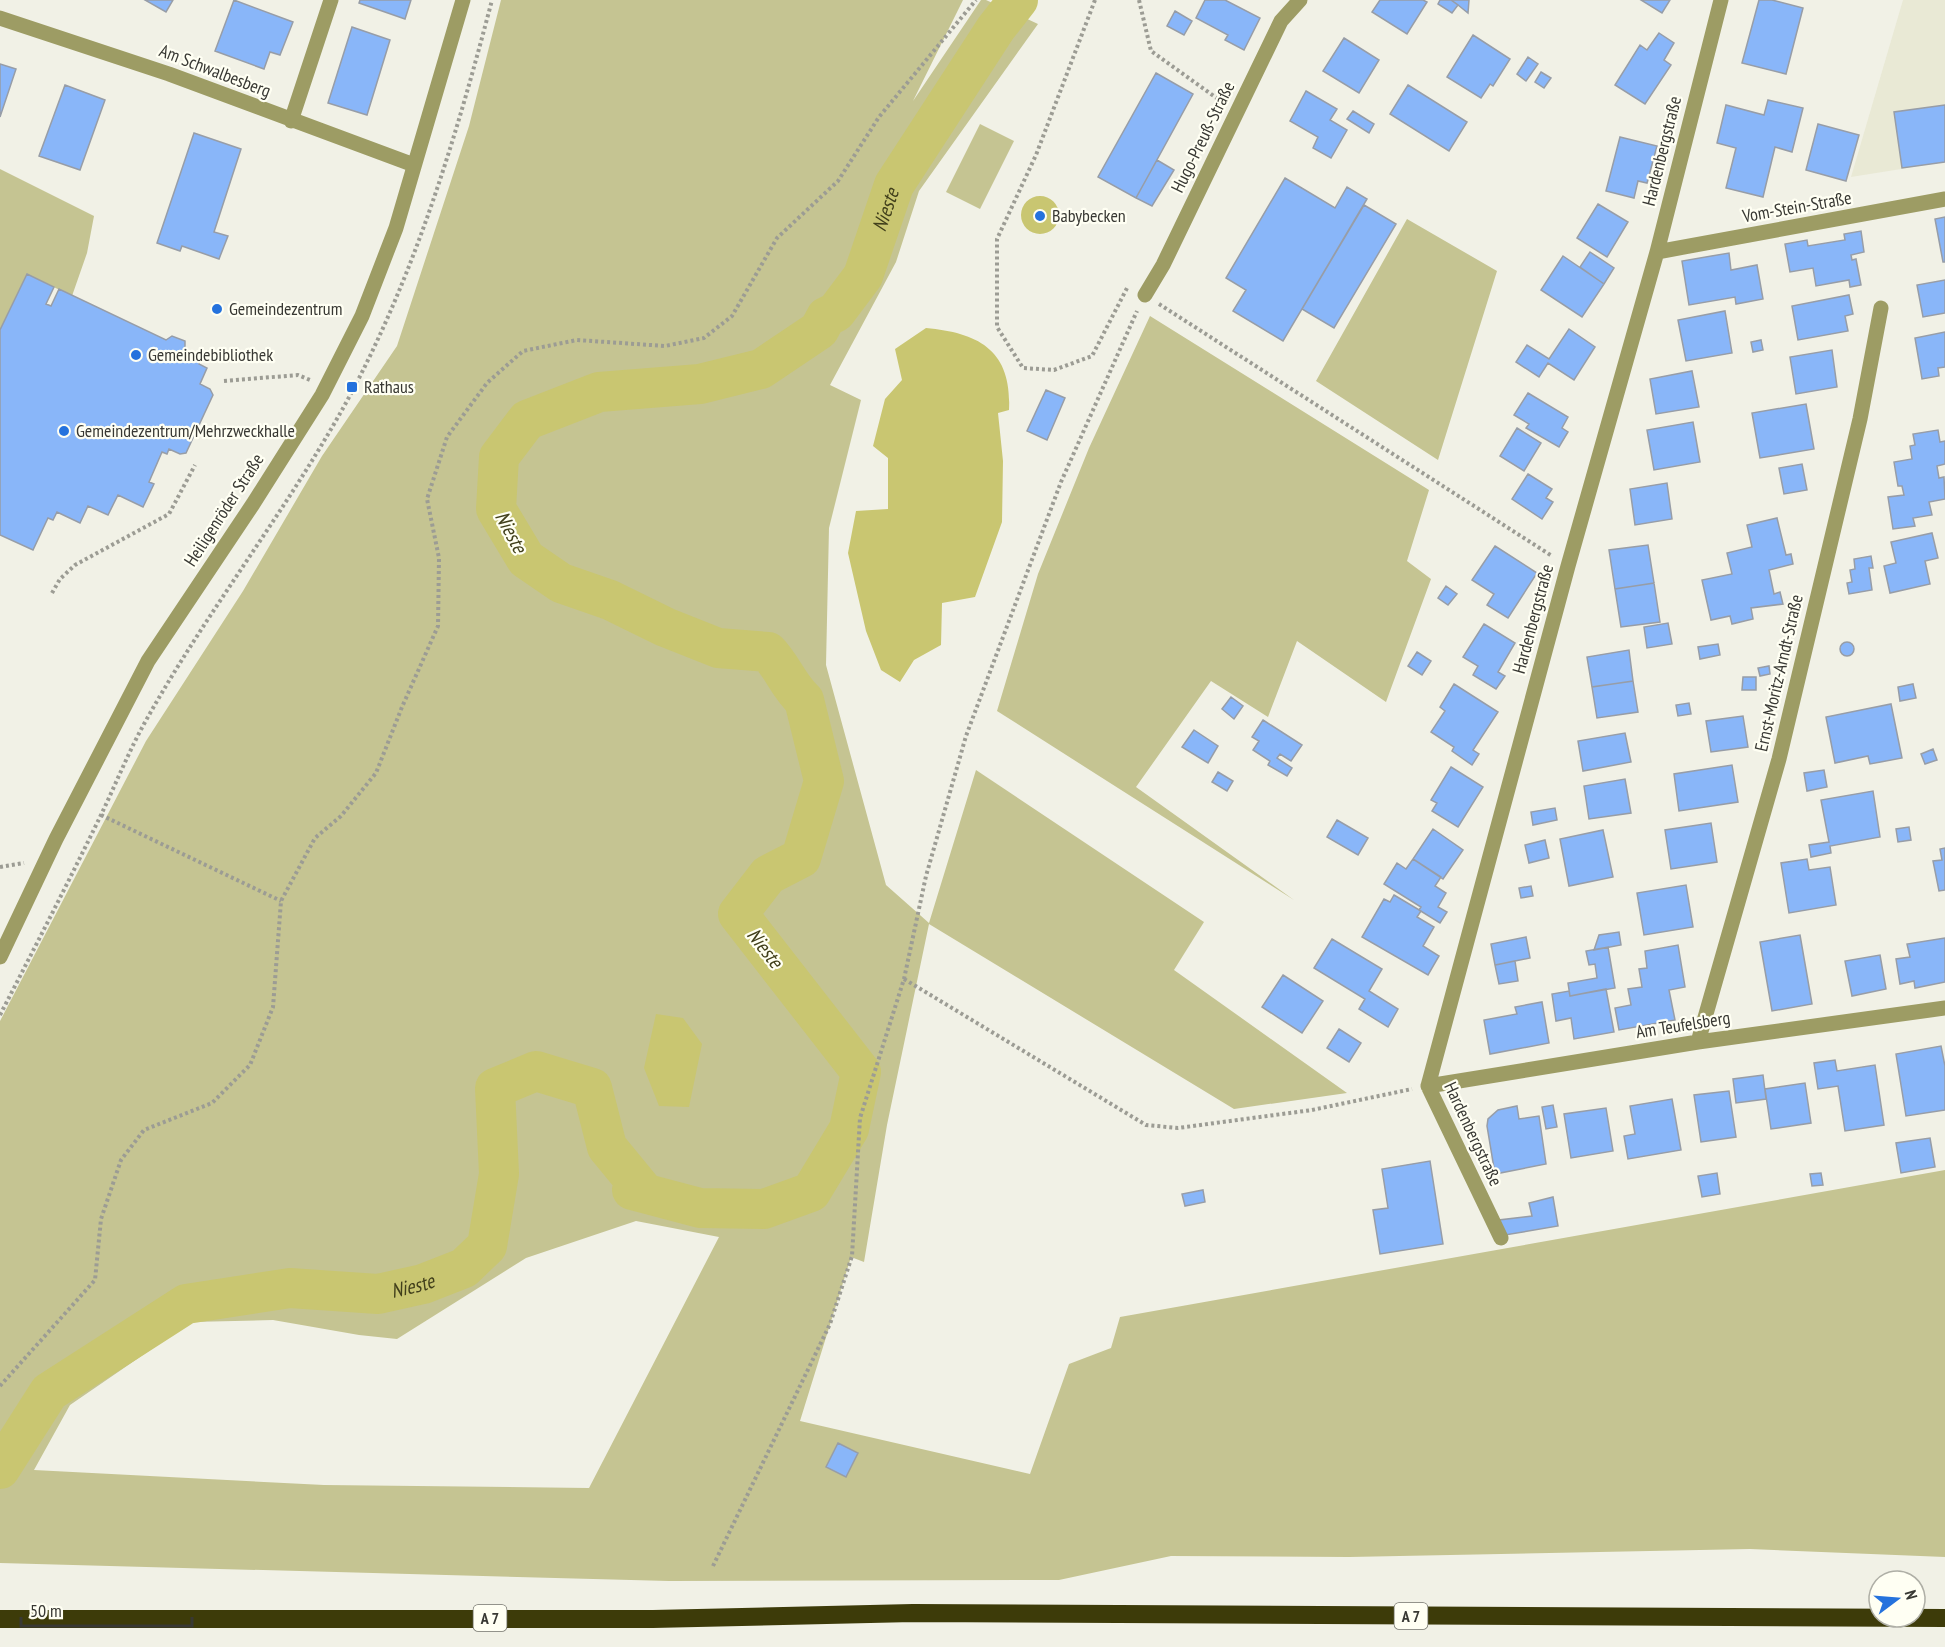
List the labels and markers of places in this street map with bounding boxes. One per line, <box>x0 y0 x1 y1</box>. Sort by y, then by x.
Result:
place label: Babybecken <box>1052 204 1126 227</box>
marker: Babybecken <box>1033 209 1047 223</box>
place label: Gemeindezentrum <box>229 297 342 320</box>
marker: Gemeindezentrum <box>210 302 224 316</box>
place label: Gemeindebibliothek <box>148 343 273 366</box>
marker: Gemeindebibliothek <box>129 348 143 362</box>
place label: Rathaus <box>364 375 414 398</box>
marker: Rathaus <box>345 380 359 394</box>
place label: Gemeindezentrum/Mehrzweckhalle <box>76 419 295 442</box>
marker: Gemeindezentrum/Mehrzweckhalle <box>57 424 71 438</box>

